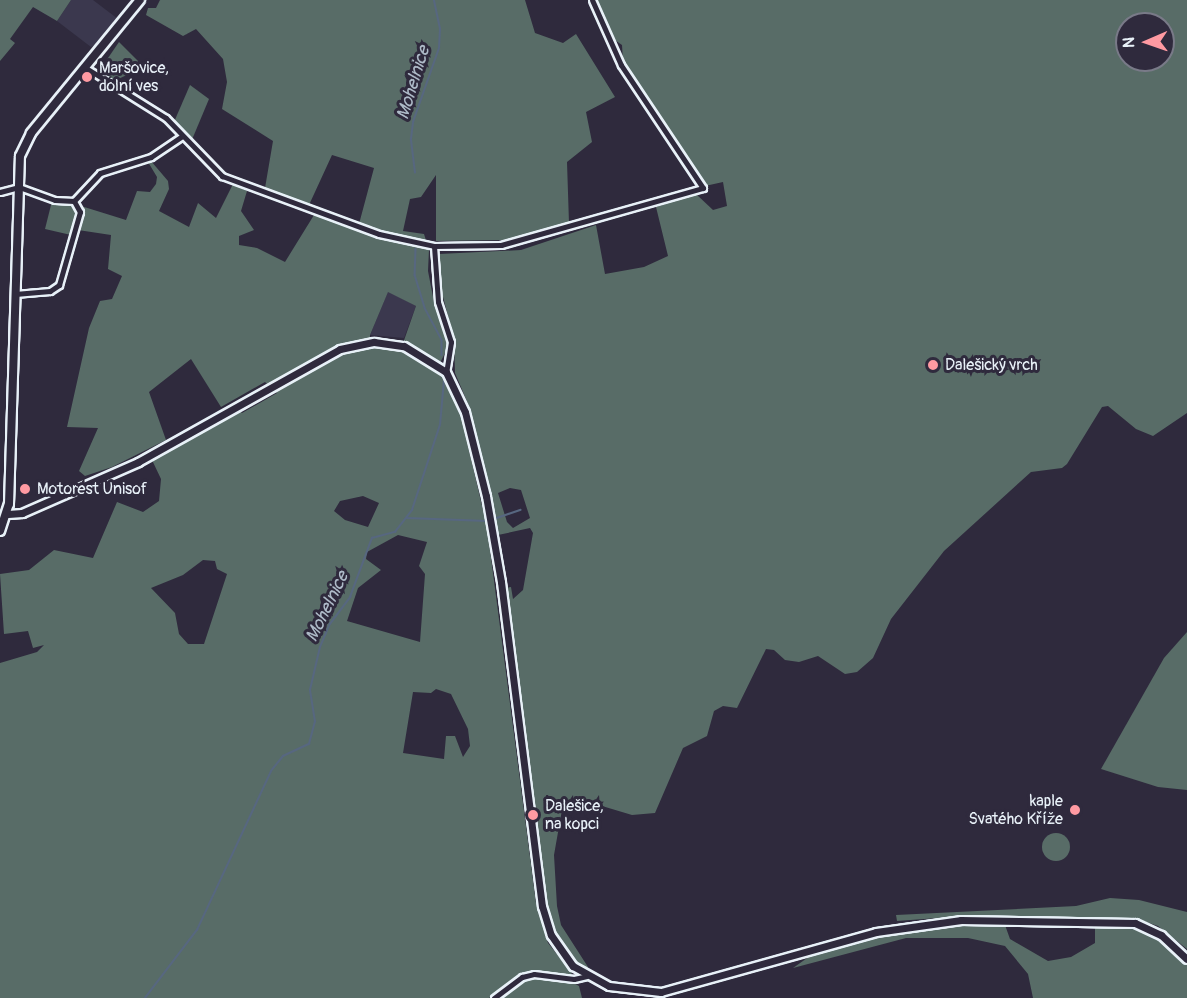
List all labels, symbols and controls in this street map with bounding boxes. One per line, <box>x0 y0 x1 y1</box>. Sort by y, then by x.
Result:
north arrow <box>1115 12 1175 72</box>
text: N <box>1119 37 1139 48</box>
water label: Mohelnice <box>393 44 435 122</box>
place label: Maršovice, dolní ves <box>99 58 169 96</box>
marker: Maršovice, dolní ves <box>80 70 94 84</box>
place label: Dalešický vrch <box>945 355 1038 375</box>
marker: Dalešický vrch <box>926 358 940 372</box>
place label: Motorest Unisof <box>37 479 147 499</box>
marker: Motorest Unisof <box>18 482 32 496</box>
water label: Mohelnice <box>302 568 354 646</box>
place label: kaple Svatého Kříže <box>968 791 1063 829</box>
place label: Dalešice, na kopci <box>545 796 603 834</box>
marker: kaple Svatého Kříže <box>1068 803 1082 817</box>
marker: Dalešice, na kopci <box>526 808 540 822</box>

